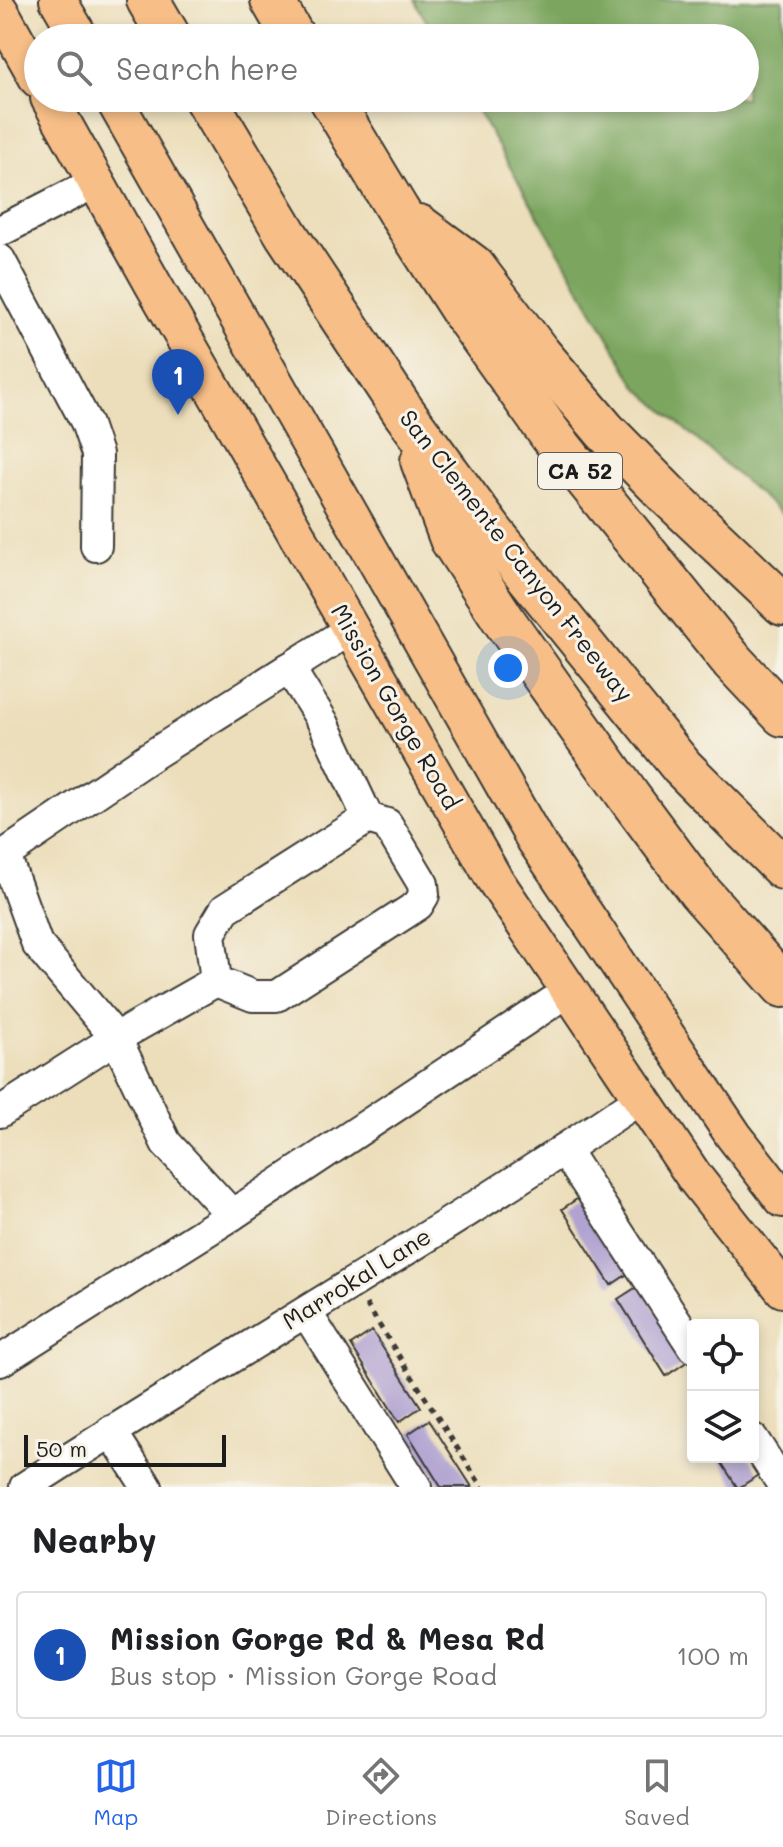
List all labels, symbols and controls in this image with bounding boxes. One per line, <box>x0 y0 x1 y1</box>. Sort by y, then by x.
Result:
search box <box>24 24 759 112</box>
icon: search <box>52 46 96 90</box>
text: Search here <box>116 48 299 88</box>
pin: 1 <box>152 349 204 415</box>
street label: San Clemente Canyon Freeway <box>393 403 641 707</box>
road number: CA 52 <box>538 453 622 489</box>
street label: Mission Gorge Road <box>325 598 468 815</box>
your location <box>488 648 528 688</box>
street label: Marrokal Lane <box>276 1220 436 1336</box>
map controls <box>687 1319 759 1463</box>
button: locate <box>687 1319 759 1391</box>
button: layers <box>687 1391 759 1463</box>
scale bar <box>24 1431 226 1467</box>
text: 50 m <box>36 1434 87 1463</box>
text: Nearby <box>32 1517 157 1562</box>
text: Mission Gorge Rd & Mesa Rd <box>110 1618 545 1658</box>
text: 1 <box>54 1638 66 1672</box>
text: 100 m <box>676 1638 749 1672</box>
text: Bus stop · Mission Gorge Road <box>110 1658 497 1692</box>
tab: Map <box>94 1754 138 1831</box>
tab: Directions <box>325 1754 437 1831</box>
tab: Saved <box>624 1754 689 1831</box>

